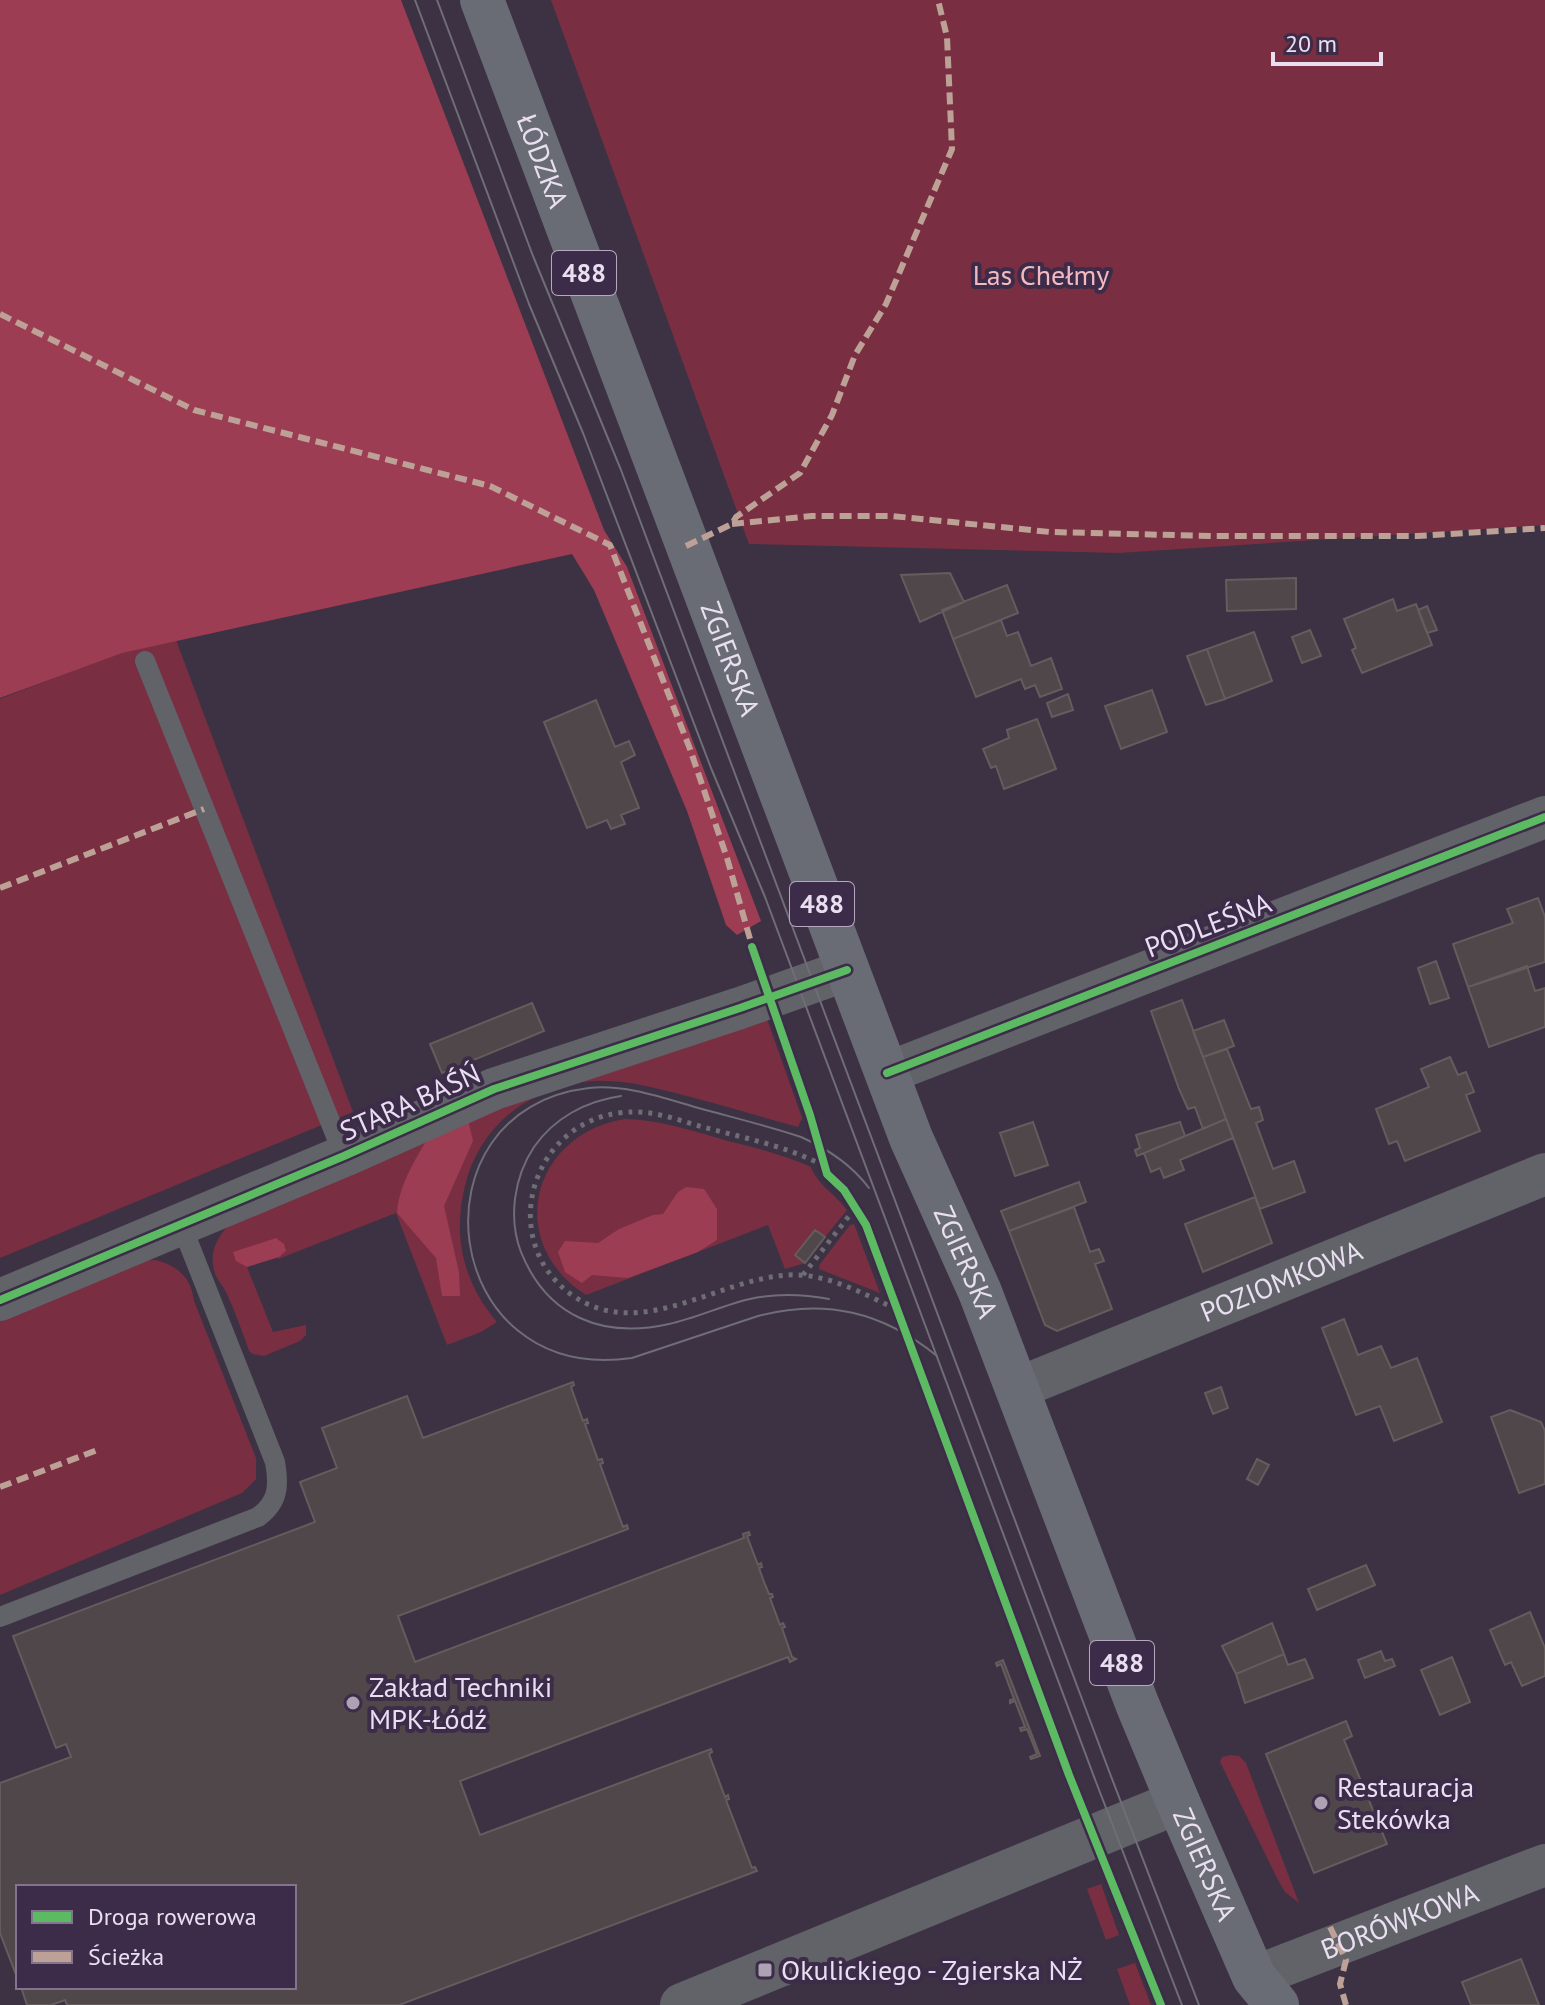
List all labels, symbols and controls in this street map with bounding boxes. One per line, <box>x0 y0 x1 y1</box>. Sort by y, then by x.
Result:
scale bar <box>1273 16 1381 66</box>
text: 20 m <box>1285 28 1337 59</box>
street label: ŁÓDZKA <box>509 109 578 213</box>
road number: 488 <box>552 251 616 295</box>
park label: Las Chełmy <box>973 256 1109 293</box>
street label: ZGIERSKA <box>692 596 769 721</box>
road number: 488 <box>790 882 854 926</box>
street label: PODLEŚNA <box>1139 883 1277 965</box>
street label: STARA BAŚŃ <box>334 1054 486 1149</box>
street label: ZGIERSKA <box>926 1200 1007 1324</box>
street label: POZIOMKOWA <box>1195 1231 1368 1330</box>
road number: 488 <box>1090 1641 1154 1685</box>
place label: Zakład Techniki MPK-Łódź <box>369 1668 552 1737</box>
marker: Zakład Techniki MPK-Łódź <box>344 1694 362 1712</box>
place label: Restauracja Stekówka <box>1337 1768 1474 1837</box>
marker: Restauracja Stekówka <box>1312 1794 1330 1812</box>
street label: ZGIERSKA <box>1165 1802 1246 1927</box>
street label: BORÓWKOWA <box>1315 1873 1484 1968</box>
legend <box>16 1885 296 1989</box>
text: Droga rowerowa <box>88 1901 257 1932</box>
text: Ścieżka <box>88 1941 164 1972</box>
place label: Okulickiego - Zgierska NŻ <box>781 1951 1083 1988</box>
marker: Okulickiego - Zgierska NŻ <box>756 1961 774 1979</box>

